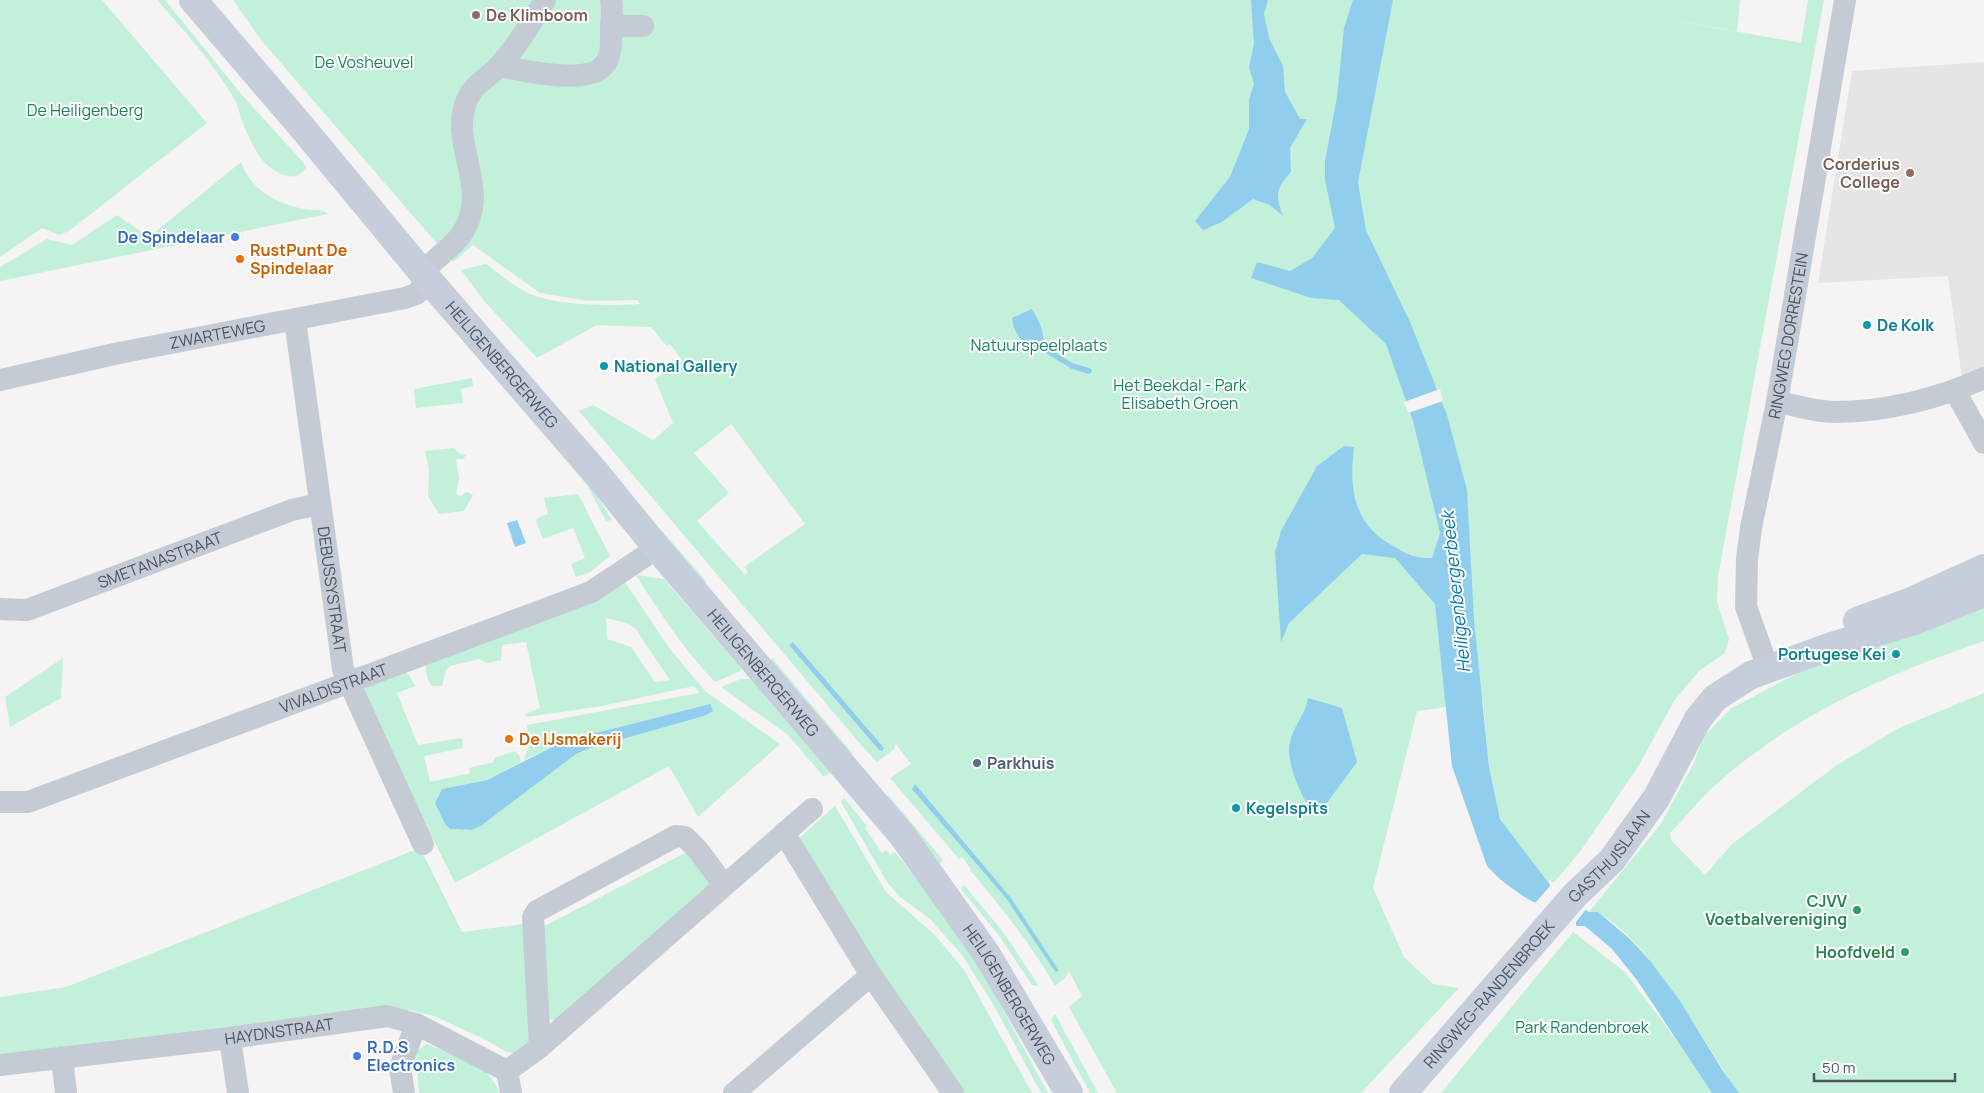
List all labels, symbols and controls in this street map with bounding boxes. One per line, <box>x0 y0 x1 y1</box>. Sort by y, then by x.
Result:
place label: De Klimboom <box>486 4 588 26</box>
marker: De Klimboom <box>470 9 482 21</box>
park label: De Vosheuvel <box>314 51 414 73</box>
park label: De Heiligenberg <box>27 99 143 121</box>
place label: Corderius College <box>1823 153 1900 193</box>
marker: Corderius College <box>1904 167 1916 179</box>
place label: De Spindelaar <box>117 226 225 248</box>
marker: De Spindelaar <box>229 231 241 243</box>
place label: RustPunt De Spindelaar <box>250 239 348 279</box>
street label: RINGWEG DORRESTEIN <box>1763 251 1813 421</box>
marker: RustPunt De Spindelaar <box>234 253 246 265</box>
street label: HEILIGENBERGERWEG <box>441 296 563 433</box>
street label: ZWARTEWEG <box>167 314 267 354</box>
place label: De Kolk <box>1877 314 1934 336</box>
marker: De Kolk <box>1861 319 1873 331</box>
park label: Natuurspeelplaats <box>971 334 1107 356</box>
place label: National Gallery <box>614 355 738 377</box>
marker: National Gallery <box>598 360 610 372</box>
park label: Het Beekdal - Park Elisabeth Groen <box>1113 374 1248 414</box>
water label: Heiligenbergerbeek <box>1434 507 1475 674</box>
street label: DEBUSSYSTRAAT <box>312 525 352 654</box>
street label: SMETANASTRAAT <box>94 526 226 593</box>
street label: HEILIGENBERGERWEG <box>703 604 824 741</box>
place label: Portugese Kei <box>1778 643 1886 665</box>
marker: Portugese Kei <box>1890 648 1902 660</box>
street label: VIVALDISTRAAT <box>276 658 391 718</box>
place label: De IJsmakerij <box>519 728 621 750</box>
marker: De IJsmakerij <box>503 733 515 745</box>
place label: Parkhuis <box>987 752 1055 774</box>
marker: Parkhuis <box>971 757 983 769</box>
place label: Kegelspits <box>1246 797 1328 819</box>
marker: Kegelspits <box>1230 802 1242 814</box>
street label: GASTHUISLAAN <box>1563 806 1655 907</box>
place label: CJVV Voetbalvereniging <box>1705 890 1848 930</box>
marker: CJVV Voetbalvereniging <box>1851 904 1863 916</box>
street label: RINGWEG-RANDENBROEK <box>1419 915 1560 1073</box>
street label: HEILIGENBERGERWEG <box>958 920 1061 1069</box>
place label: Hoofdveld <box>1816 941 1895 963</box>
marker: Hoofdveld <box>1899 946 1911 958</box>
street label: HAYDNSTRAAT <box>223 1013 335 1050</box>
park label: Park Randenbroek <box>1515 1016 1650 1038</box>
place label: R.D.S Electronics <box>367 1036 455 1076</box>
marker: R.D.S Electronics <box>351 1050 363 1062</box>
scale bar <box>1814 1050 1955 1082</box>
text: 50 m <box>1822 1057 1856 1078</box>

